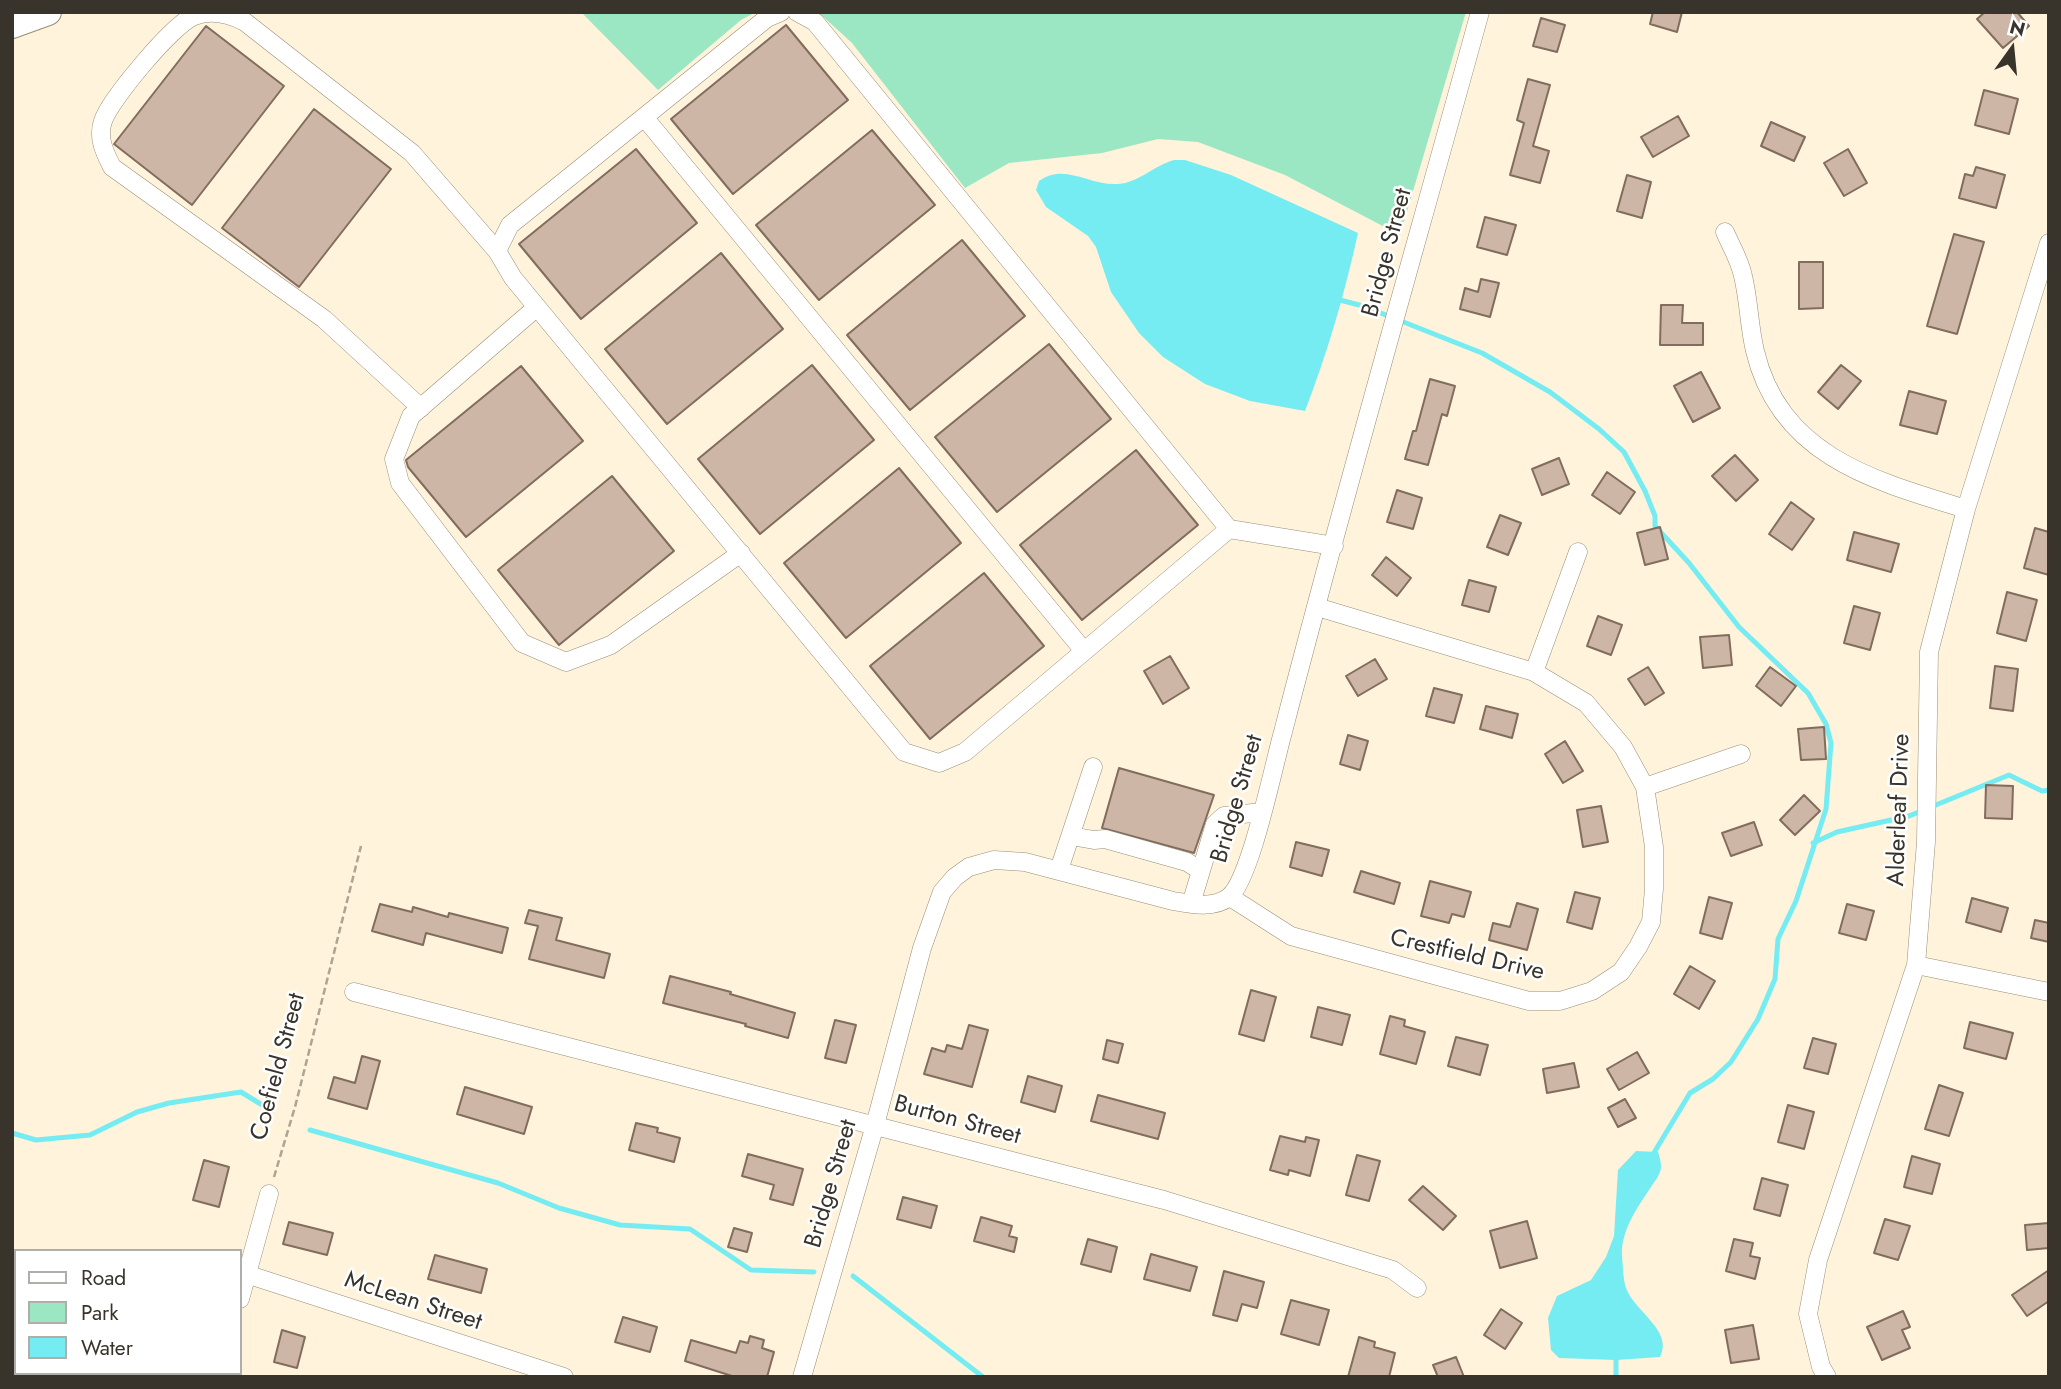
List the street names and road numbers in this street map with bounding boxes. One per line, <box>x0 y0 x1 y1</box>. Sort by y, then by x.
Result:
street label: Bridge Street <box>1357 185 1419 321</box>
street label: Bridge Street <box>1206 732 1270 866</box>
street label: Alderleaf Drive <box>1883 733 1917 887</box>
street label: Crestfield Drive <box>1387 924 1547 988</box>
street label: Coefield Street <box>246 990 312 1144</box>
street label: Burton Street <box>890 1090 1024 1152</box>
street label: Bridge Street <box>800 1117 864 1251</box>
street label: McLean Street <box>341 1266 485 1338</box>

